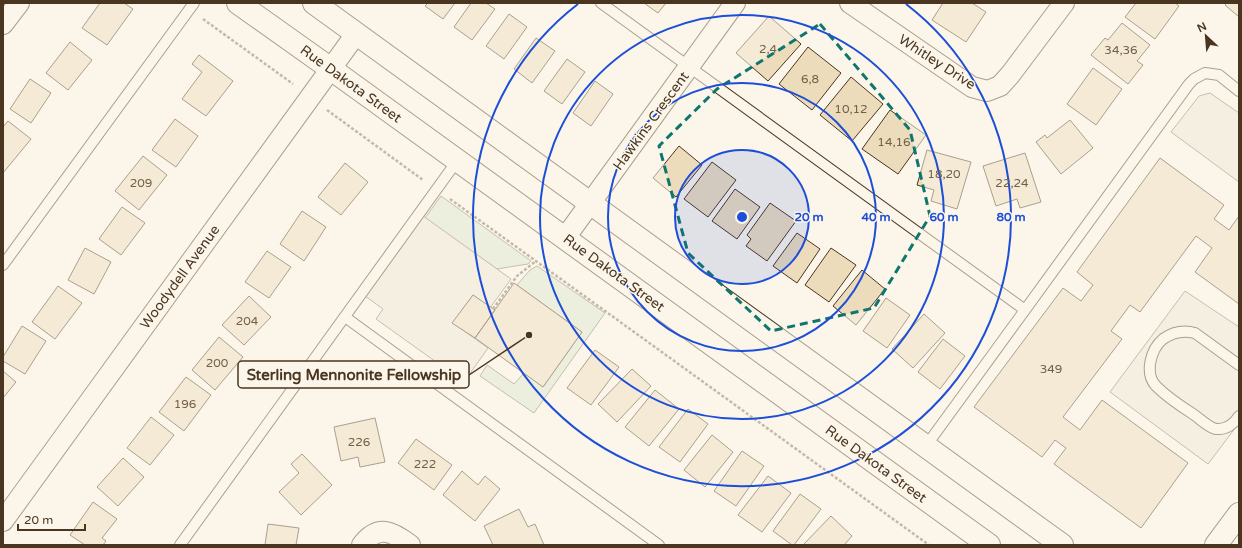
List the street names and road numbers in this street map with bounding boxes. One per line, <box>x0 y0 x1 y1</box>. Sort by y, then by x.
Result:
street label: Whitley Drive <box>895 31 979 93</box>
street label: Rue Dakota Street <box>297 42 406 127</box>
street label: Hawkins Crescent <box>609 68 693 174</box>
street label: Woodydell Avenue <box>137 222 223 332</box>
street label: Rue Dakota Street <box>560 231 669 316</box>
street label: Rue Dakota Street <box>822 422 931 507</box>

